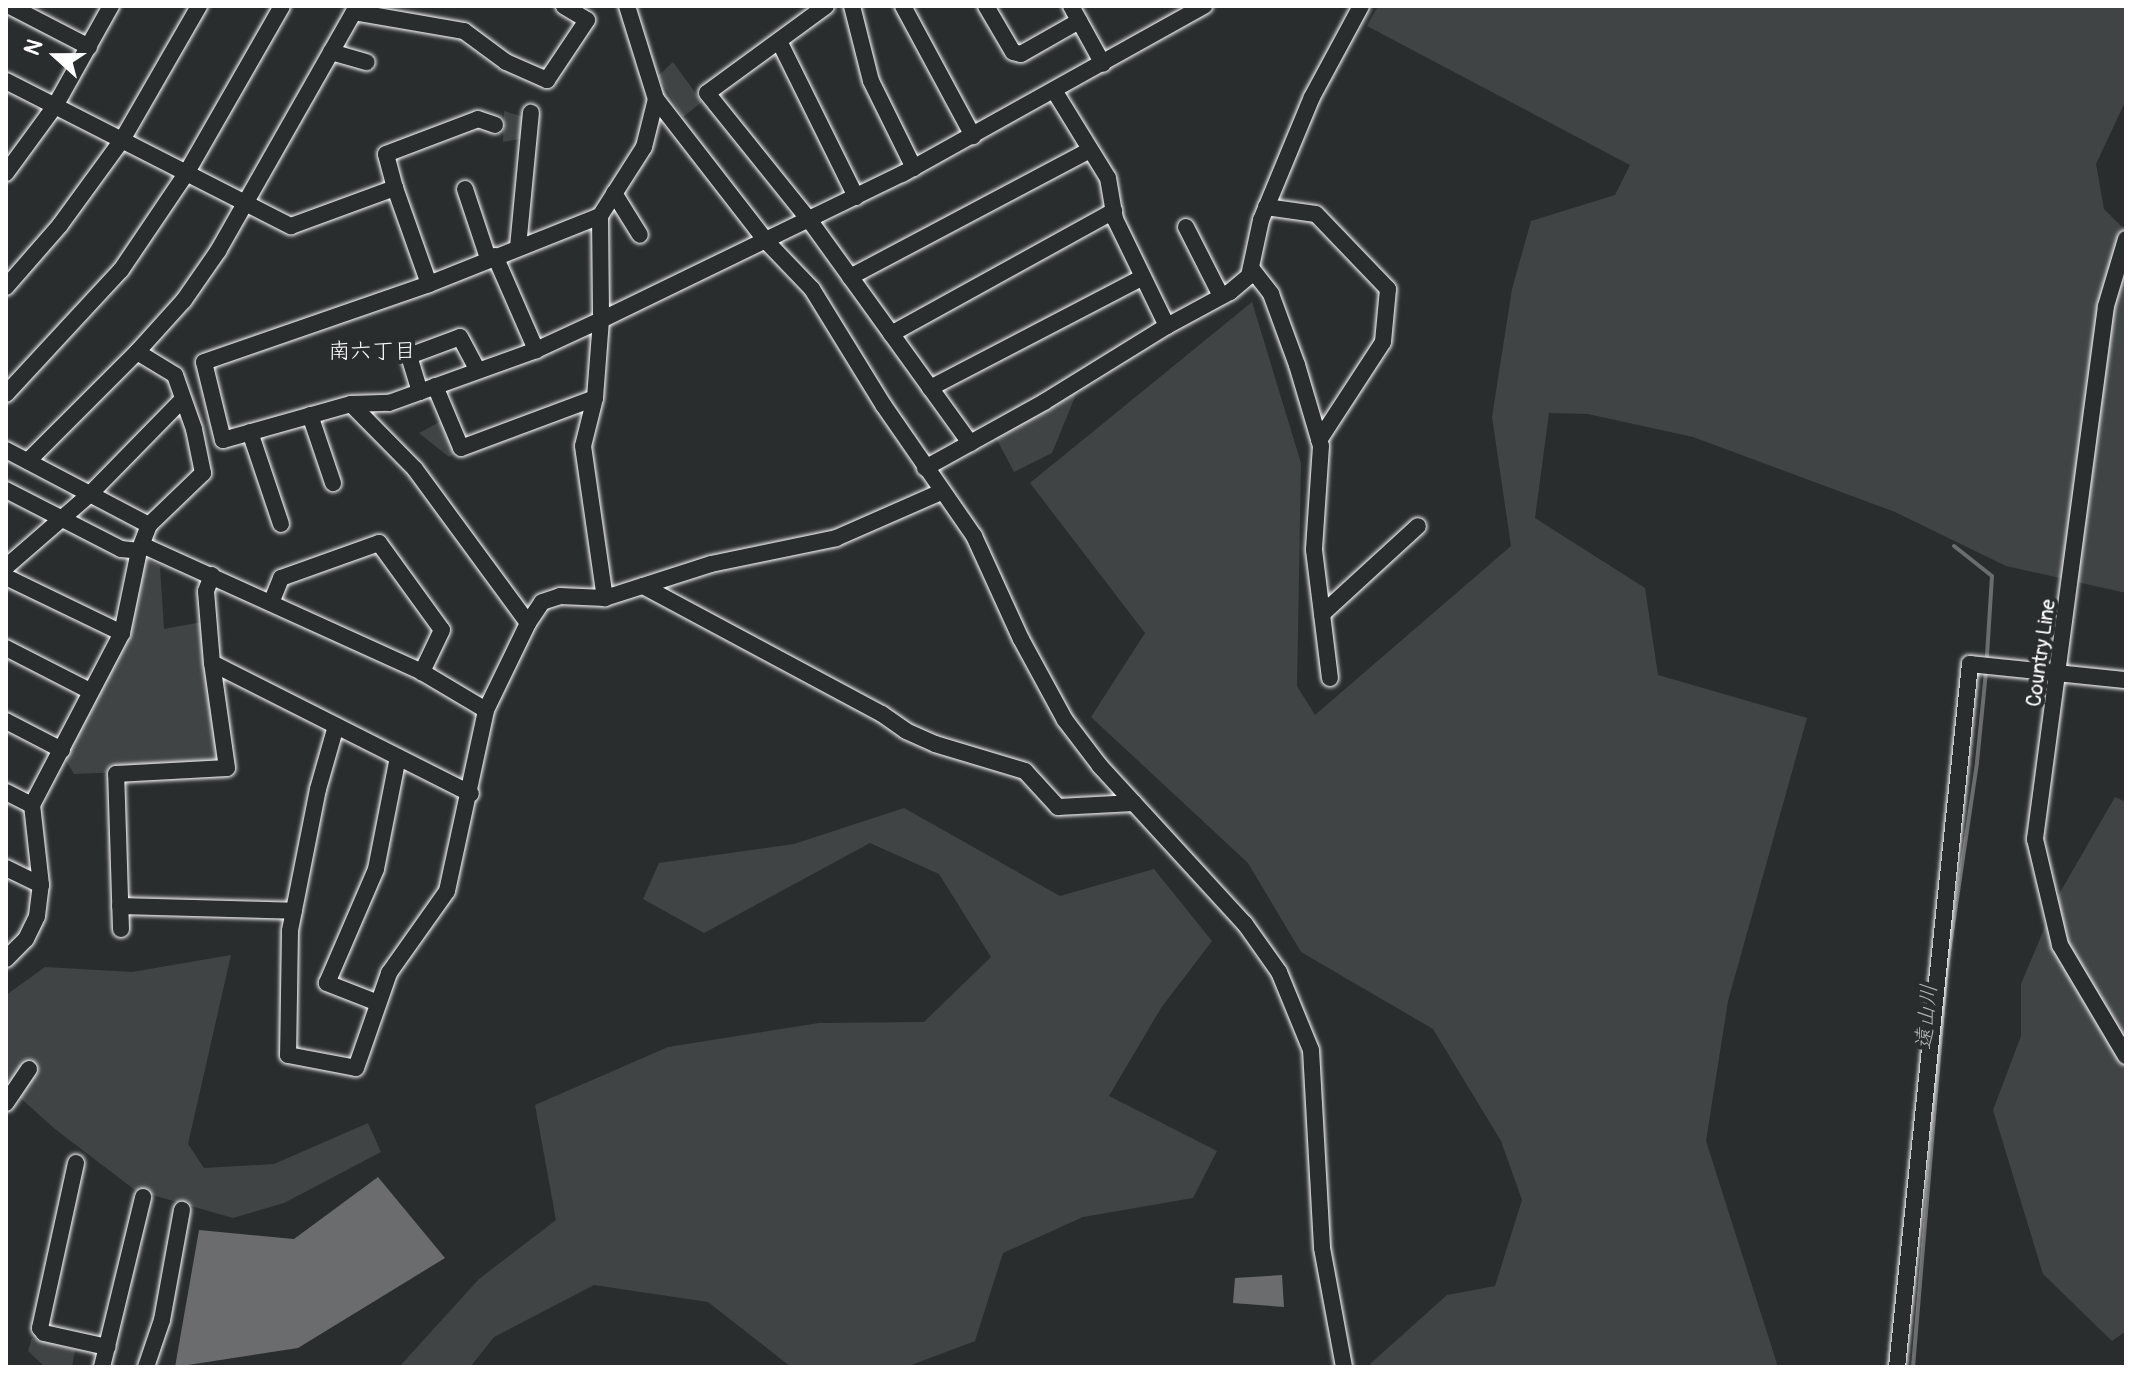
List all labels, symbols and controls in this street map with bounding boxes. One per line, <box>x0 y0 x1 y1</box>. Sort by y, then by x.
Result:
north arrow <box>16 16 96 96</box>
text: N <box>18 35 49 59</box>
district label: 南六丁目 <box>328 339 416 365</box>
street label: Country Line <box>2022 598 2060 708</box>
water label: 遠山川 <box>1911 983 1943 1051</box>

